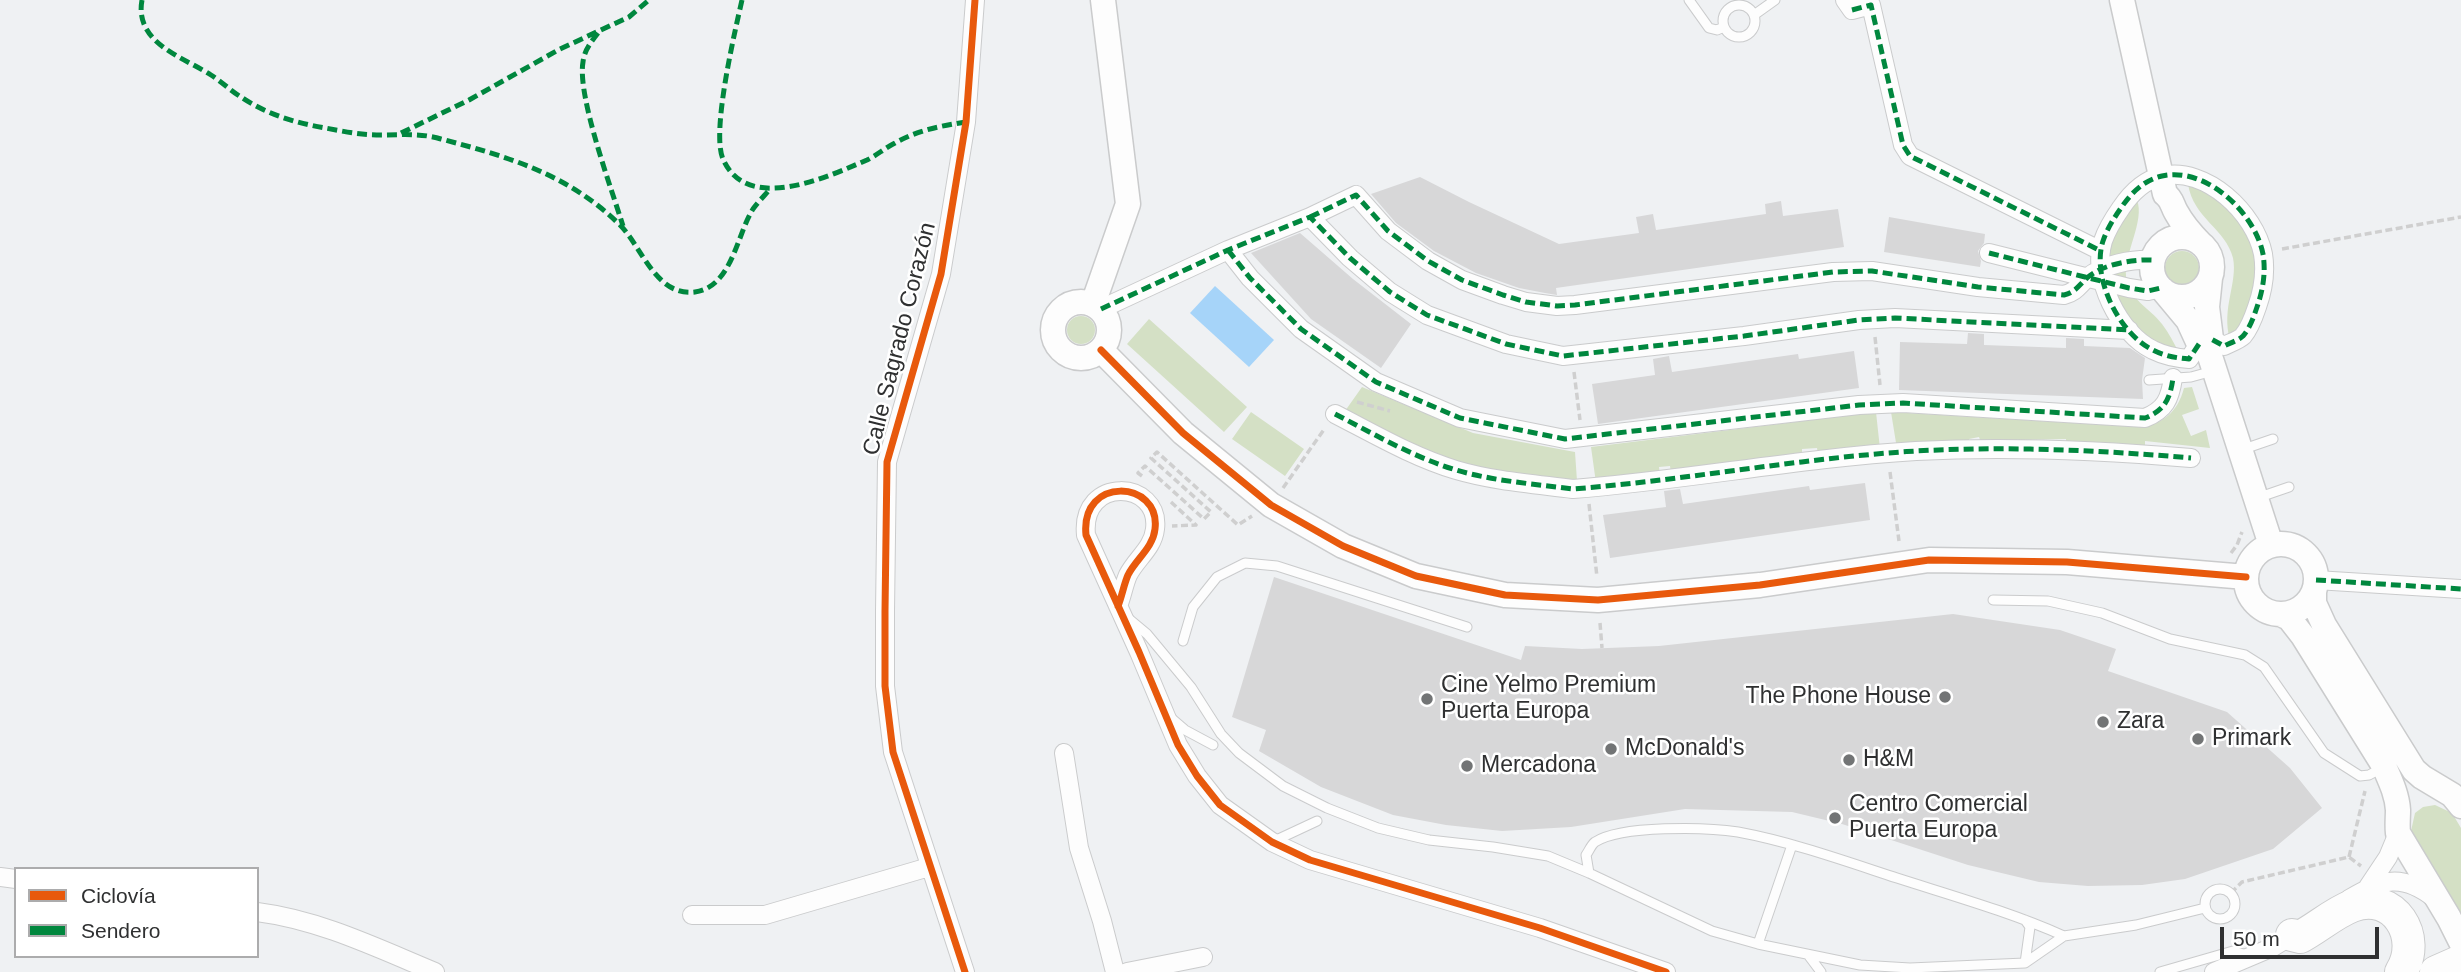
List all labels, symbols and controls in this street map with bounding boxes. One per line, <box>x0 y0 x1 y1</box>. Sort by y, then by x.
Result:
street label: Calle Sagrado Corazón <box>858 220 942 458</box>
place label: Cine Yelmo Premium Puerta Europa <box>1441 672 1656 726</box>
place label: The Phone House <box>1746 683 1931 711</box>
marker: The Phone House <box>1937 689 1953 705</box>
marker: Cine Yelmo Premium Puerta Europa <box>1419 691 1435 707</box>
place label: Zara <box>2117 708 2164 736</box>
marker: Zara <box>2095 714 2111 730</box>
place label: Primark <box>2212 725 2291 753</box>
marker: Primark <box>2190 731 2206 747</box>
place label: McDonald's <box>1625 735 1744 763</box>
marker: McDonald's <box>1603 741 1619 757</box>
place label: H&M <box>1863 746 1914 774</box>
place label: Mercadona <box>1481 752 1596 780</box>
marker: H&M <box>1841 752 1857 768</box>
marker: Mercadona <box>1459 758 1475 774</box>
place label: Centro Comercial Puerta Europa <box>1849 791 2028 845</box>
marker: Centro Comercial Puerta Europa <box>1827 810 1843 826</box>
legend <box>14 867 259 958</box>
text: Ciclovía <box>81 884 156 907</box>
scale bar <box>2223 912 2382 956</box>
text: Sendero <box>81 919 160 942</box>
text: 50 m <box>2233 927 2280 950</box>

